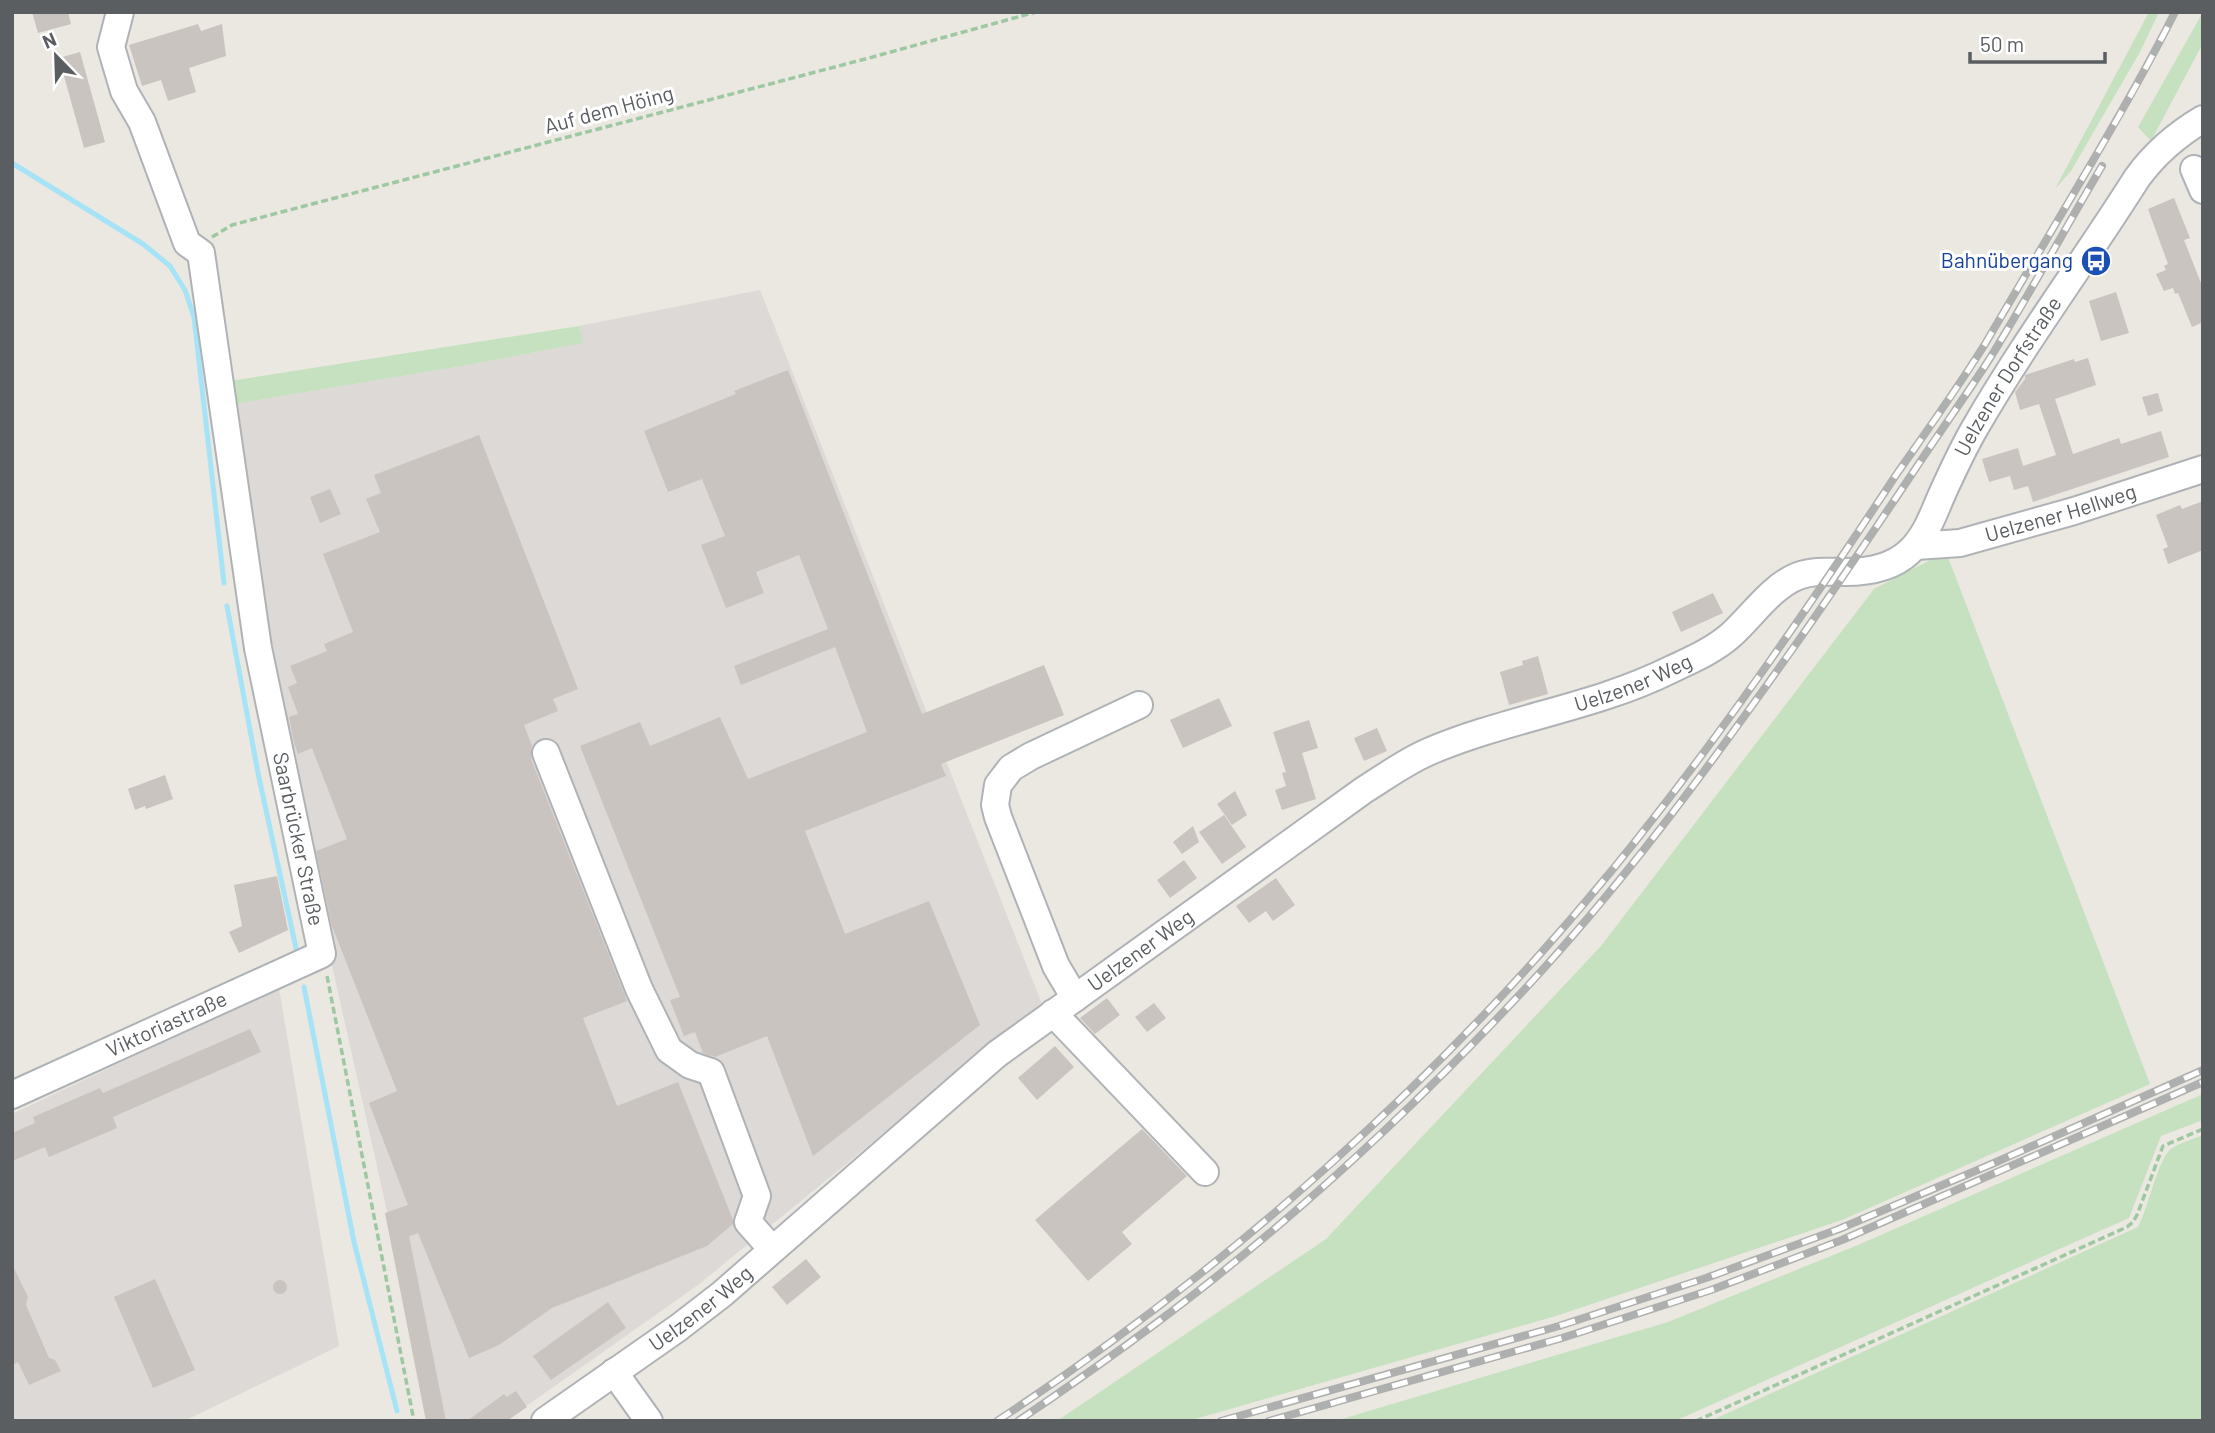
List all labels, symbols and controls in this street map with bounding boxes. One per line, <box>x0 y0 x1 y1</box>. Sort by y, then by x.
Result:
north arrow <box>21 21 91 91</box>
scale bar <box>1970 21 2105 65</box>
text: N <box>39 27 59 53</box>
text: 50 m <box>1980 31 2024 56</box>
street label: Auf dem Höing <box>541 79 676 138</box>
bus stop icon: Bahnübergang <box>2079 244 2113 278</box>
place label: Bahnübergang <box>1941 247 2073 272</box>
street label: Uelzener Dorfstraße <box>1948 291 2066 460</box>
street label: Uelzener Hellweg <box>1982 478 2139 546</box>
street label: Uelzener Weg <box>1571 647 1695 716</box>
street label: Saarbrücker Straße <box>269 750 330 928</box>
street label: Uelzener Weg <box>1082 903 1198 996</box>
street label: Viktoriastraße <box>102 985 230 1062</box>
street label: Uelzener Weg <box>643 1260 757 1356</box>

